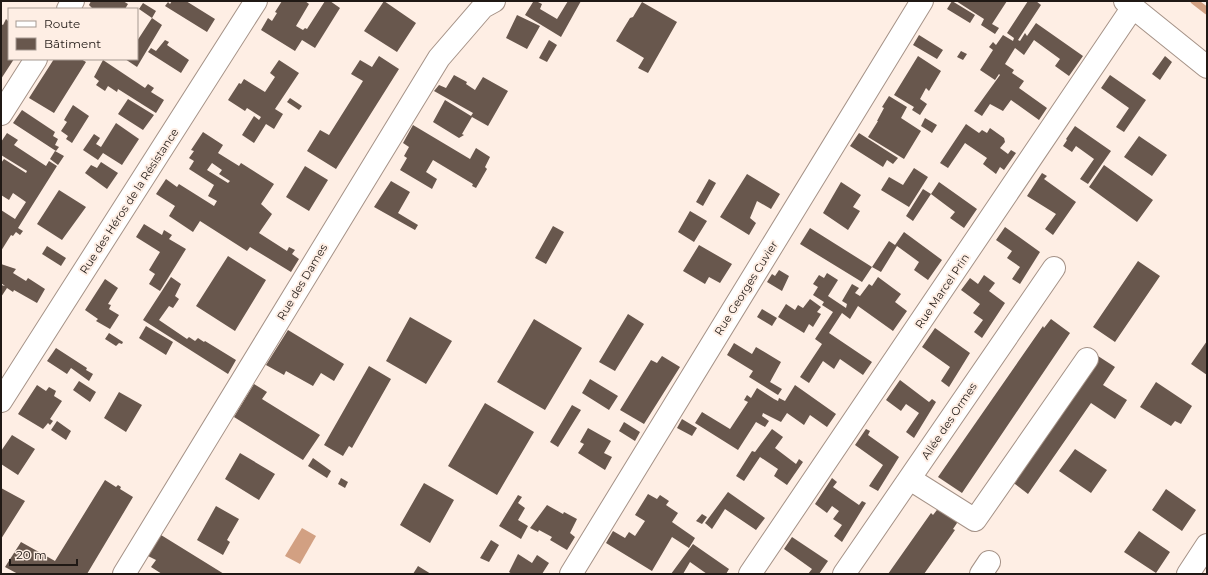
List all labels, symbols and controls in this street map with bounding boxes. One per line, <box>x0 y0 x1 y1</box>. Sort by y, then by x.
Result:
legend <box>8 8 138 60</box>
text: Route <box>44 16 80 31</box>
text: Bâtiment <box>44 36 101 51</box>
street label: Rue des Héros de la Résistance <box>77 125 182 276</box>
street label: Rue Georges Cuvier <box>711 238 781 338</box>
street label: Rue des Dames <box>274 241 331 323</box>
street label: Rue Marcel Prin <box>912 251 972 331</box>
street label: Allée des Ormes <box>918 379 980 462</box>
scale bar <box>10 541 77 567</box>
text: 20 m <box>16 547 47 562</box>

